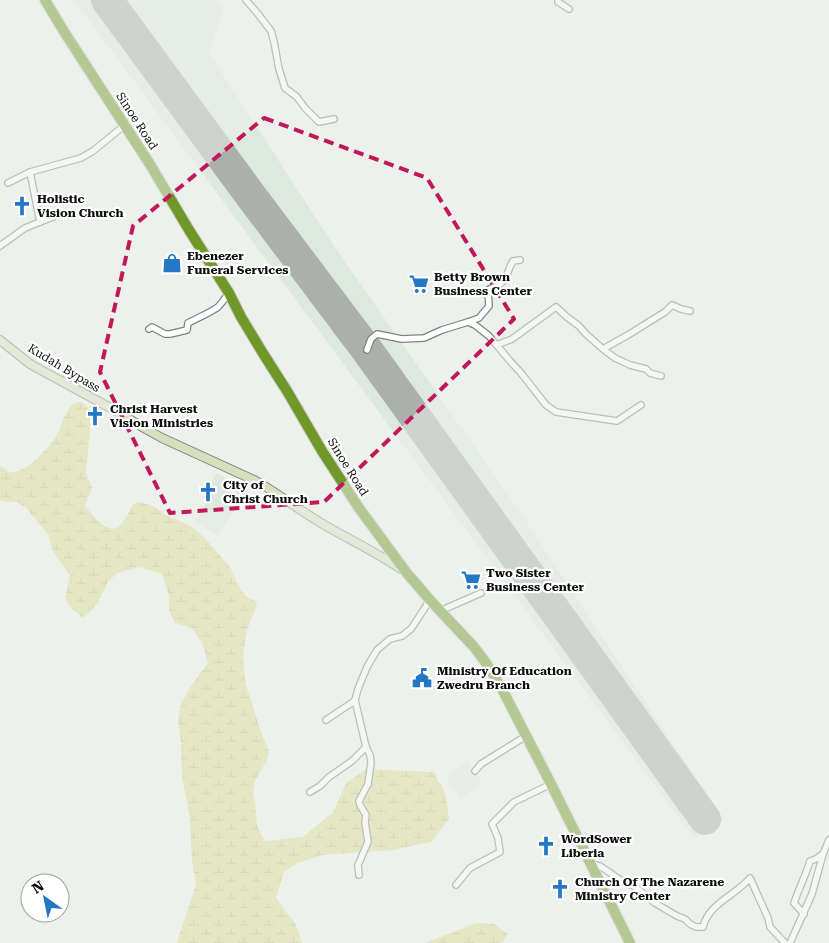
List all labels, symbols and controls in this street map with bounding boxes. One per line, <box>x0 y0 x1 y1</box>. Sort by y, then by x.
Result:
street label: Sinoe Road <box>113 90 161 153</box>
place label: Holistic Vision Church <box>37 192 123 220</box>
church icon: Holistic Vision Church <box>11 195 33 217</box>
place label: Ebenezer Funeral Services <box>187 249 288 277</box>
shop icon: Ebenezer Funeral Services <box>161 252 183 274</box>
place label: Betty Brown Business Center <box>434 270 533 298</box>
supermarket icon: Betty Brown Business Center <box>408 273 430 295</box>
street label: Kudah Bypass <box>25 341 103 395</box>
place label: Christ Harvest Vision Ministries <box>110 402 213 430</box>
church icon: Christ Harvest Vision Ministries <box>84 405 106 427</box>
street label: Sinoe Road <box>325 436 371 499</box>
place label: City of Christ Church <box>223 478 308 506</box>
church icon: City of Christ Church <box>197 481 219 503</box>
place label: Two Sister Business Center <box>486 566 585 594</box>
supermarket icon: Two Sister Business Center <box>460 569 482 591</box>
place label: Ministry Of Education Zwedru Branch <box>437 664 572 692</box>
public building icon: Ministry Of Education Zwedru Branch <box>411 667 433 689</box>
place label: WordSower Liberia <box>561 832 632 860</box>
church icon: WordSower Liberia <box>535 835 557 857</box>
north arrow <box>20 873 70 923</box>
place label: Church Of The Nazarene Ministry Center <box>575 875 724 903</box>
text: N <box>29 877 47 897</box>
church icon: Church Of The Nazarene Ministry Center <box>549 878 571 900</box>

